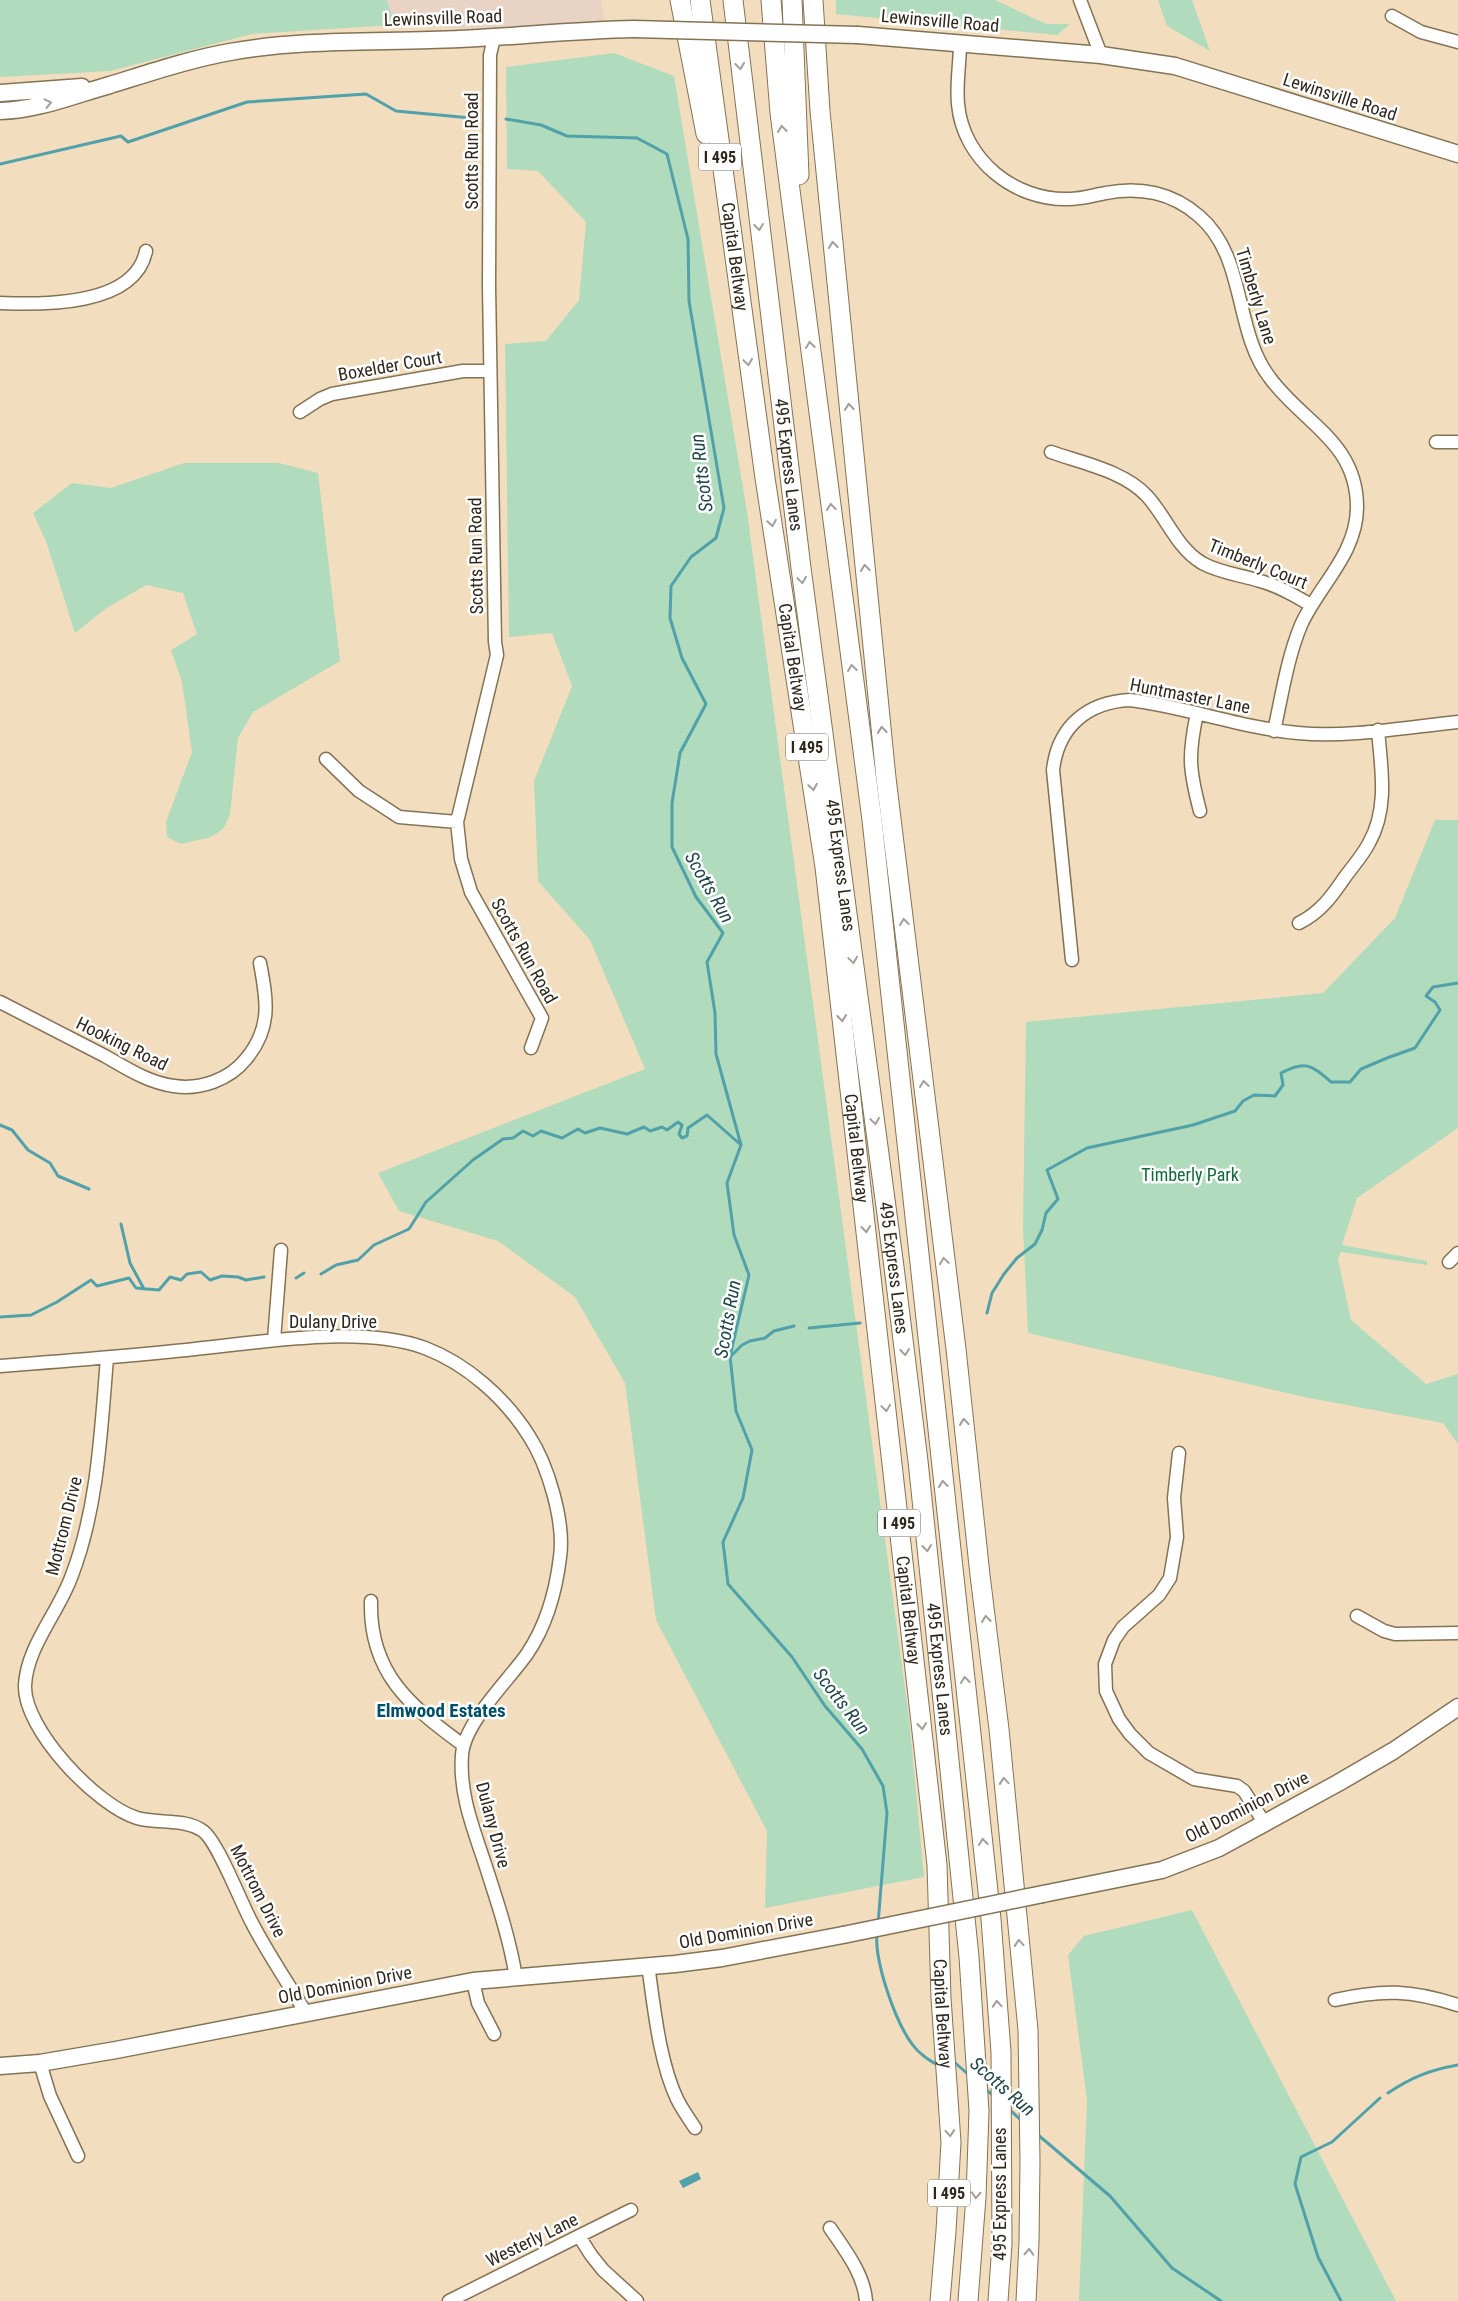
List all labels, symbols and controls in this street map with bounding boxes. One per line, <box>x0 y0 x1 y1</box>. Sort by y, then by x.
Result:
street label: Lewinsville Road <box>383 5 503 30</box>
street label: Lewinsville Road <box>880 5 1000 36</box>
one-way arrow <box>734 62 745 70</box>
street label: Lewinsville Road <box>1281 68 1400 125</box>
street label: Scotts Run Road <box>461 93 482 209</box>
one-way arrow <box>44 98 53 109</box>
one-way arrow <box>777 125 788 133</box>
road number: I 495 <box>699 144 741 170</box>
street label: Capital Beltway <box>718 201 753 313</box>
one-way arrow <box>753 224 764 232</box>
one-way arrow <box>828 241 839 249</box>
street label: Timberly Lane <box>1232 245 1281 347</box>
one-way arrow <box>805 341 816 349</box>
street label: Boxelder Court <box>336 346 444 385</box>
one-way arrow <box>742 358 753 366</box>
street label: 495 Express Lanes <box>771 397 807 532</box>
one-way arrow <box>844 402 855 410</box>
water label: Scotts Run <box>685 433 718 513</box>
street label: Scotts Run Road <box>464 497 487 615</box>
one-way arrow <box>826 502 837 510</box>
one-way arrow <box>766 519 777 527</box>
street label: Timberly Court <box>1206 534 1311 593</box>
one-way arrow <box>860 564 871 572</box>
one-way arrow <box>796 576 807 584</box>
street label: Capital Beltway <box>774 602 812 714</box>
one-way arrow <box>847 663 858 671</box>
street label: Huntmaster Lane <box>1128 674 1252 717</box>
one-way arrow <box>876 726 887 734</box>
road number: I 495 <box>786 734 828 760</box>
one-way arrow <box>807 784 818 792</box>
street label: 495 Express Lanes <box>822 798 860 933</box>
water label: Scotts Run <box>680 847 739 927</box>
street label: Scotts Run Road <box>487 895 562 1007</box>
one-way arrow <box>899 918 910 926</box>
one-way arrow <box>847 956 858 964</box>
street label: Hooking Road <box>73 1012 171 1075</box>
one-way arrow <box>836 1014 847 1022</box>
one-way arrow <box>919 1079 930 1087</box>
street label: Capital Beltway <box>841 1093 874 1204</box>
one-way arrow <box>869 1117 880 1125</box>
park label: Timberly Park <box>1141 1164 1239 1185</box>
street label: 495 Express Lanes <box>875 1200 913 1335</box>
one-way arrow <box>860 1226 871 1234</box>
one-way arrow <box>939 1256 950 1264</box>
water label: Scotts Run <box>709 1278 746 1360</box>
street label: Dulany Drive <box>289 1311 377 1332</box>
one-way arrow <box>899 1348 910 1356</box>
one-way arrow <box>880 1404 890 1413</box>
one-way arrow <box>959 1418 970 1426</box>
street label: Mottrom Drive <box>41 1474 86 1578</box>
one-way arrow <box>938 1480 949 1488</box>
road number: I 495 <box>878 1510 920 1536</box>
one-way arrow <box>921 1544 932 1552</box>
street label: Capital Beltway <box>892 1555 926 1666</box>
street label: 495 Express Lanes <box>923 1602 957 1737</box>
one-way arrow <box>981 1615 991 1624</box>
water label: Scotts Run <box>808 1663 875 1739</box>
one-way arrow <box>960 1676 971 1684</box>
district label: Elmwood Estates <box>376 1699 506 1722</box>
one-way arrow <box>916 1722 927 1730</box>
street label: Old Dominion Drive <box>1182 1766 1312 1847</box>
one-way arrow <box>999 1777 1010 1785</box>
street label: Dulany Drive <box>472 1780 515 1870</box>
one-way arrow <box>978 1838 989 1846</box>
street label: Mottrom Drive <box>226 1841 291 1941</box>
street label: Old Dominion Drive <box>677 1908 815 1953</box>
one-way arrow <box>1014 1938 1025 1946</box>
street label: Capital Beltway <box>930 1959 957 2069</box>
street label: Old Dominion Drive <box>276 1961 413 2008</box>
one-way arrow <box>992 1999 1003 2007</box>
water label: Scotts Run <box>965 2052 1040 2121</box>
street label: 495 Express Lanes <box>989 2127 1010 2261</box>
one-way arrow <box>944 2129 955 2137</box>
road number: I 495 <box>928 2180 970 2206</box>
one-way arrow <box>971 2191 982 2199</box>
street label: Westerly Lane <box>482 2208 581 2271</box>
one-way arrow <box>1023 2248 1034 2256</box>

